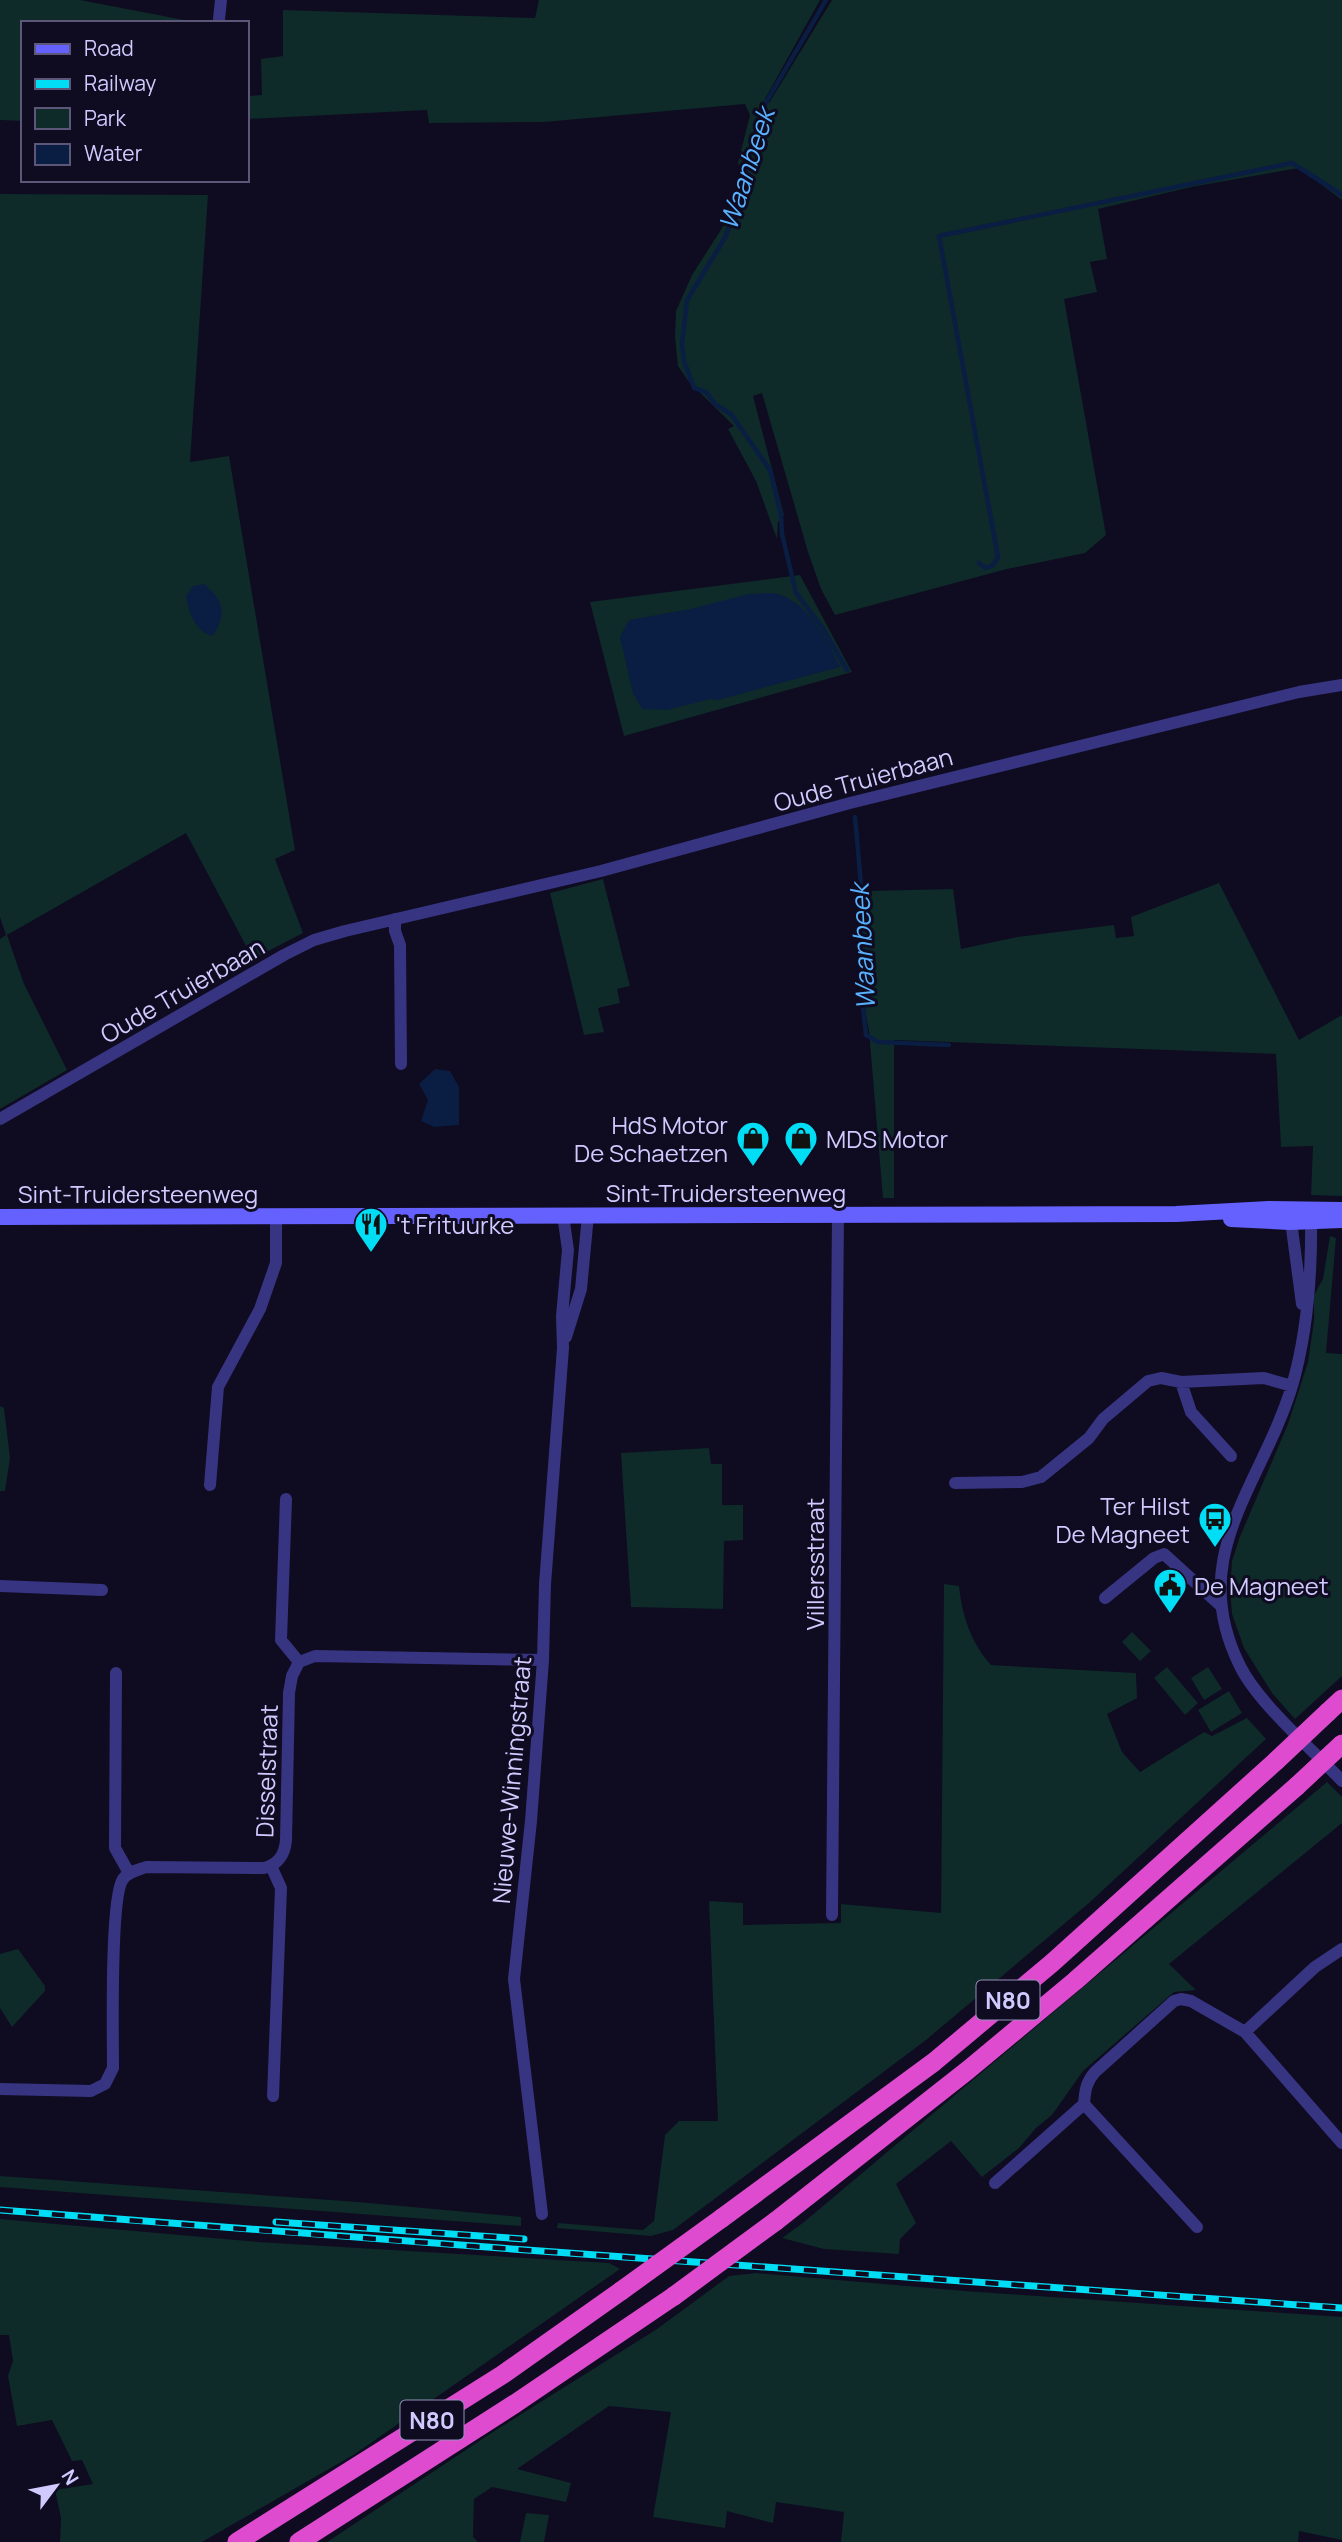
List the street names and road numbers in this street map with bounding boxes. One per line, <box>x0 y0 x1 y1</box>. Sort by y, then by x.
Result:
street label: Oude Truierbaan <box>770 739 956 819</box>
street label: Oude Truierbaan <box>94 930 270 1050</box>
street label: Sint-Truidersteenweg <box>606 1176 846 1209</box>
street label: Sint-Truidersteenweg <box>18 1177 258 1210</box>
street label: Villersstraat <box>798 1498 831 1630</box>
street label: Nieuwe-Winningstraat <box>484 1655 538 1905</box>
street label: Disselstraat <box>247 1704 285 1838</box>
road number: N80 <box>976 1980 1040 2020</box>
road number: N80 <box>400 2400 464 2440</box>

